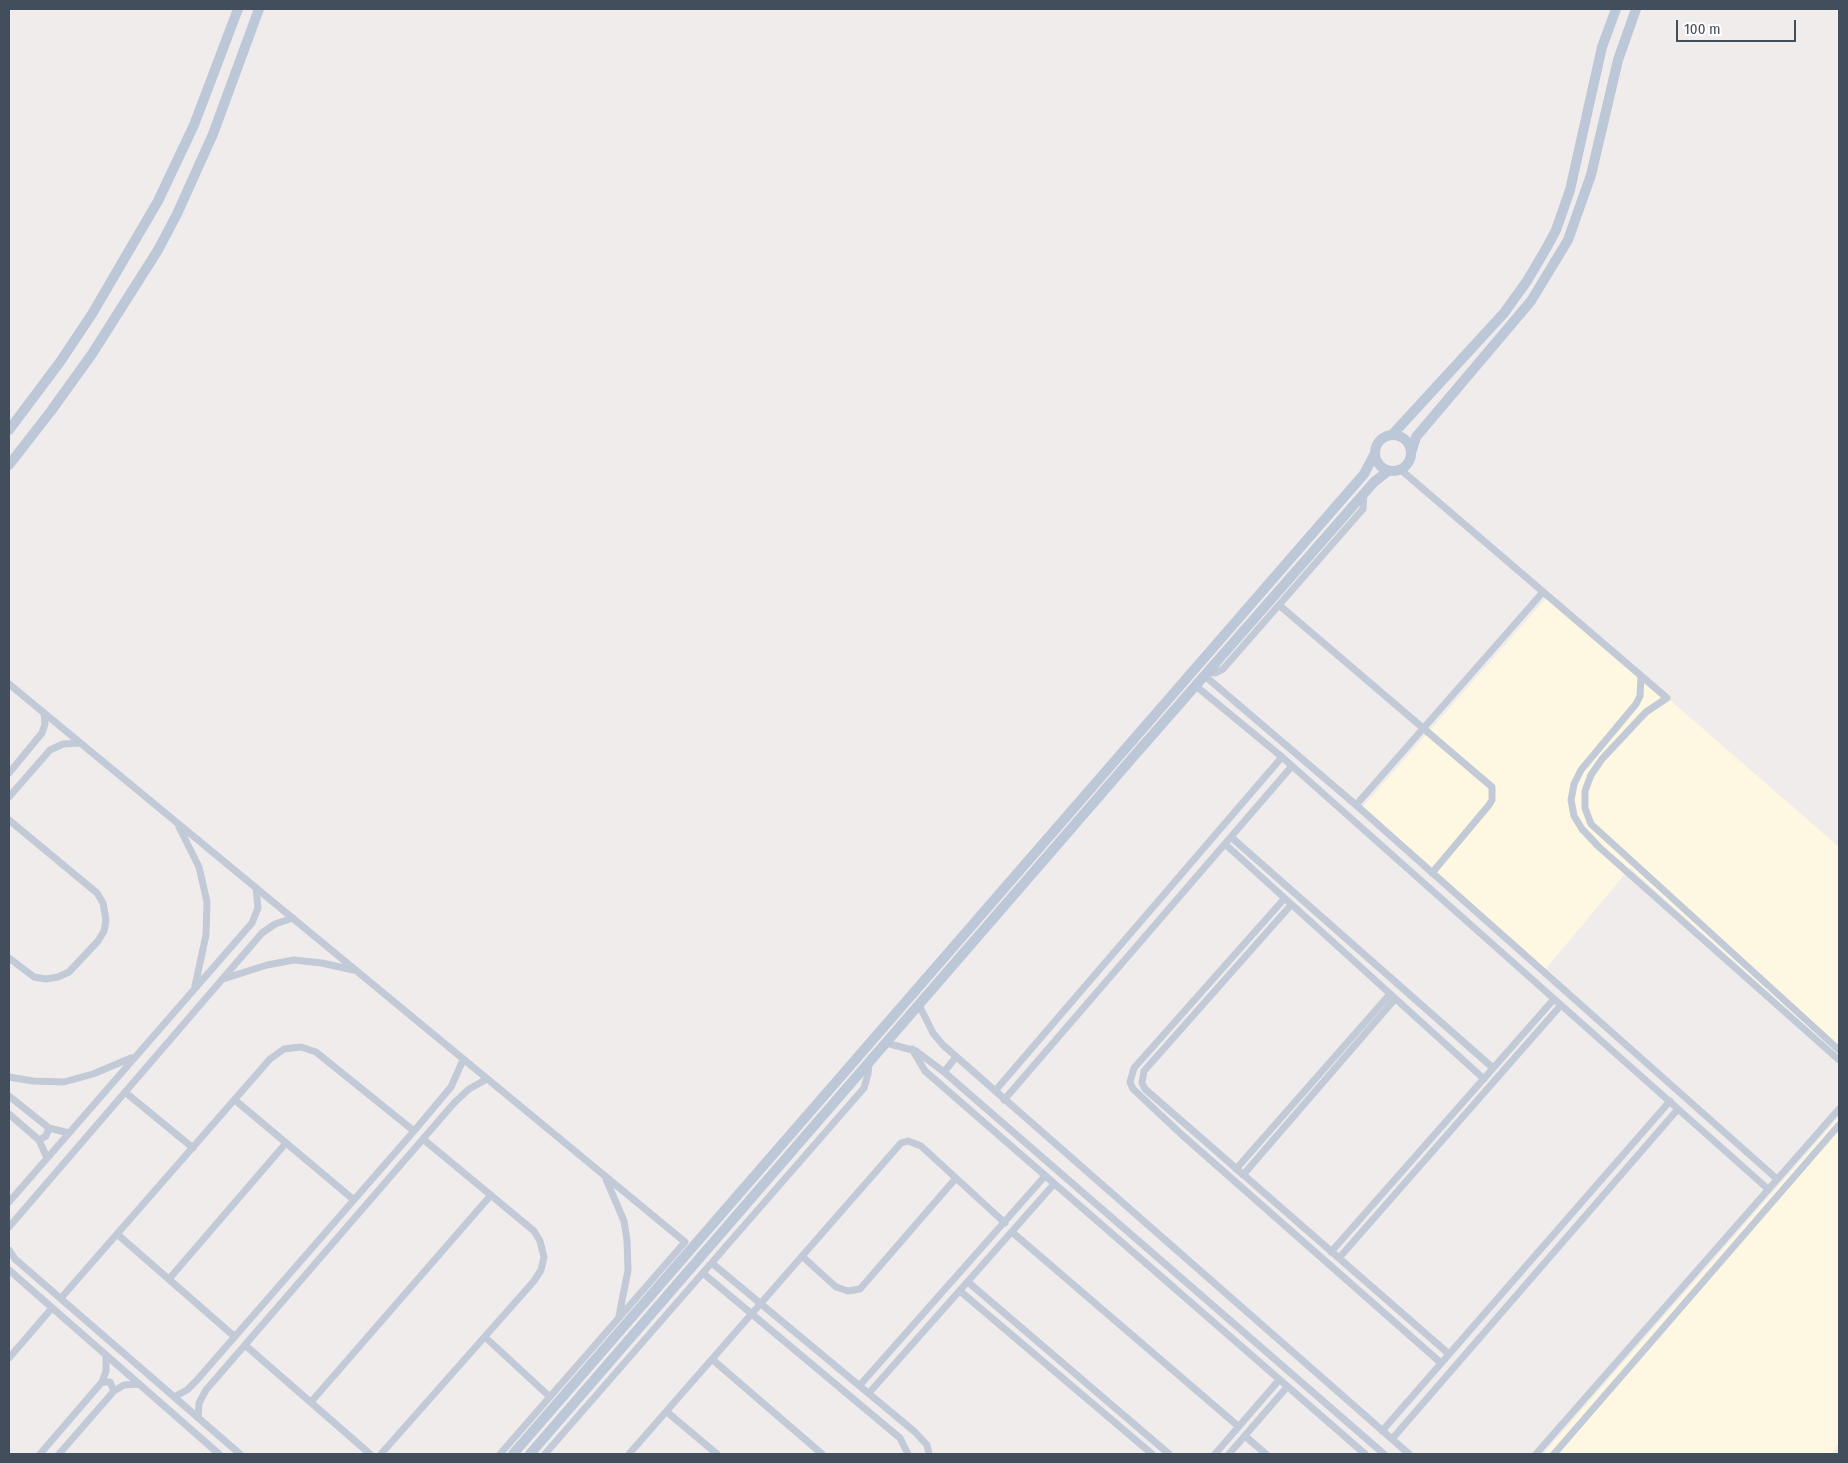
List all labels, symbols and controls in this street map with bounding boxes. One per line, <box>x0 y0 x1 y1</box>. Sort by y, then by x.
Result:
scale bar <box>1678 10 1798 42</box>
text: 100 m <box>1684 20 1721 38</box>

